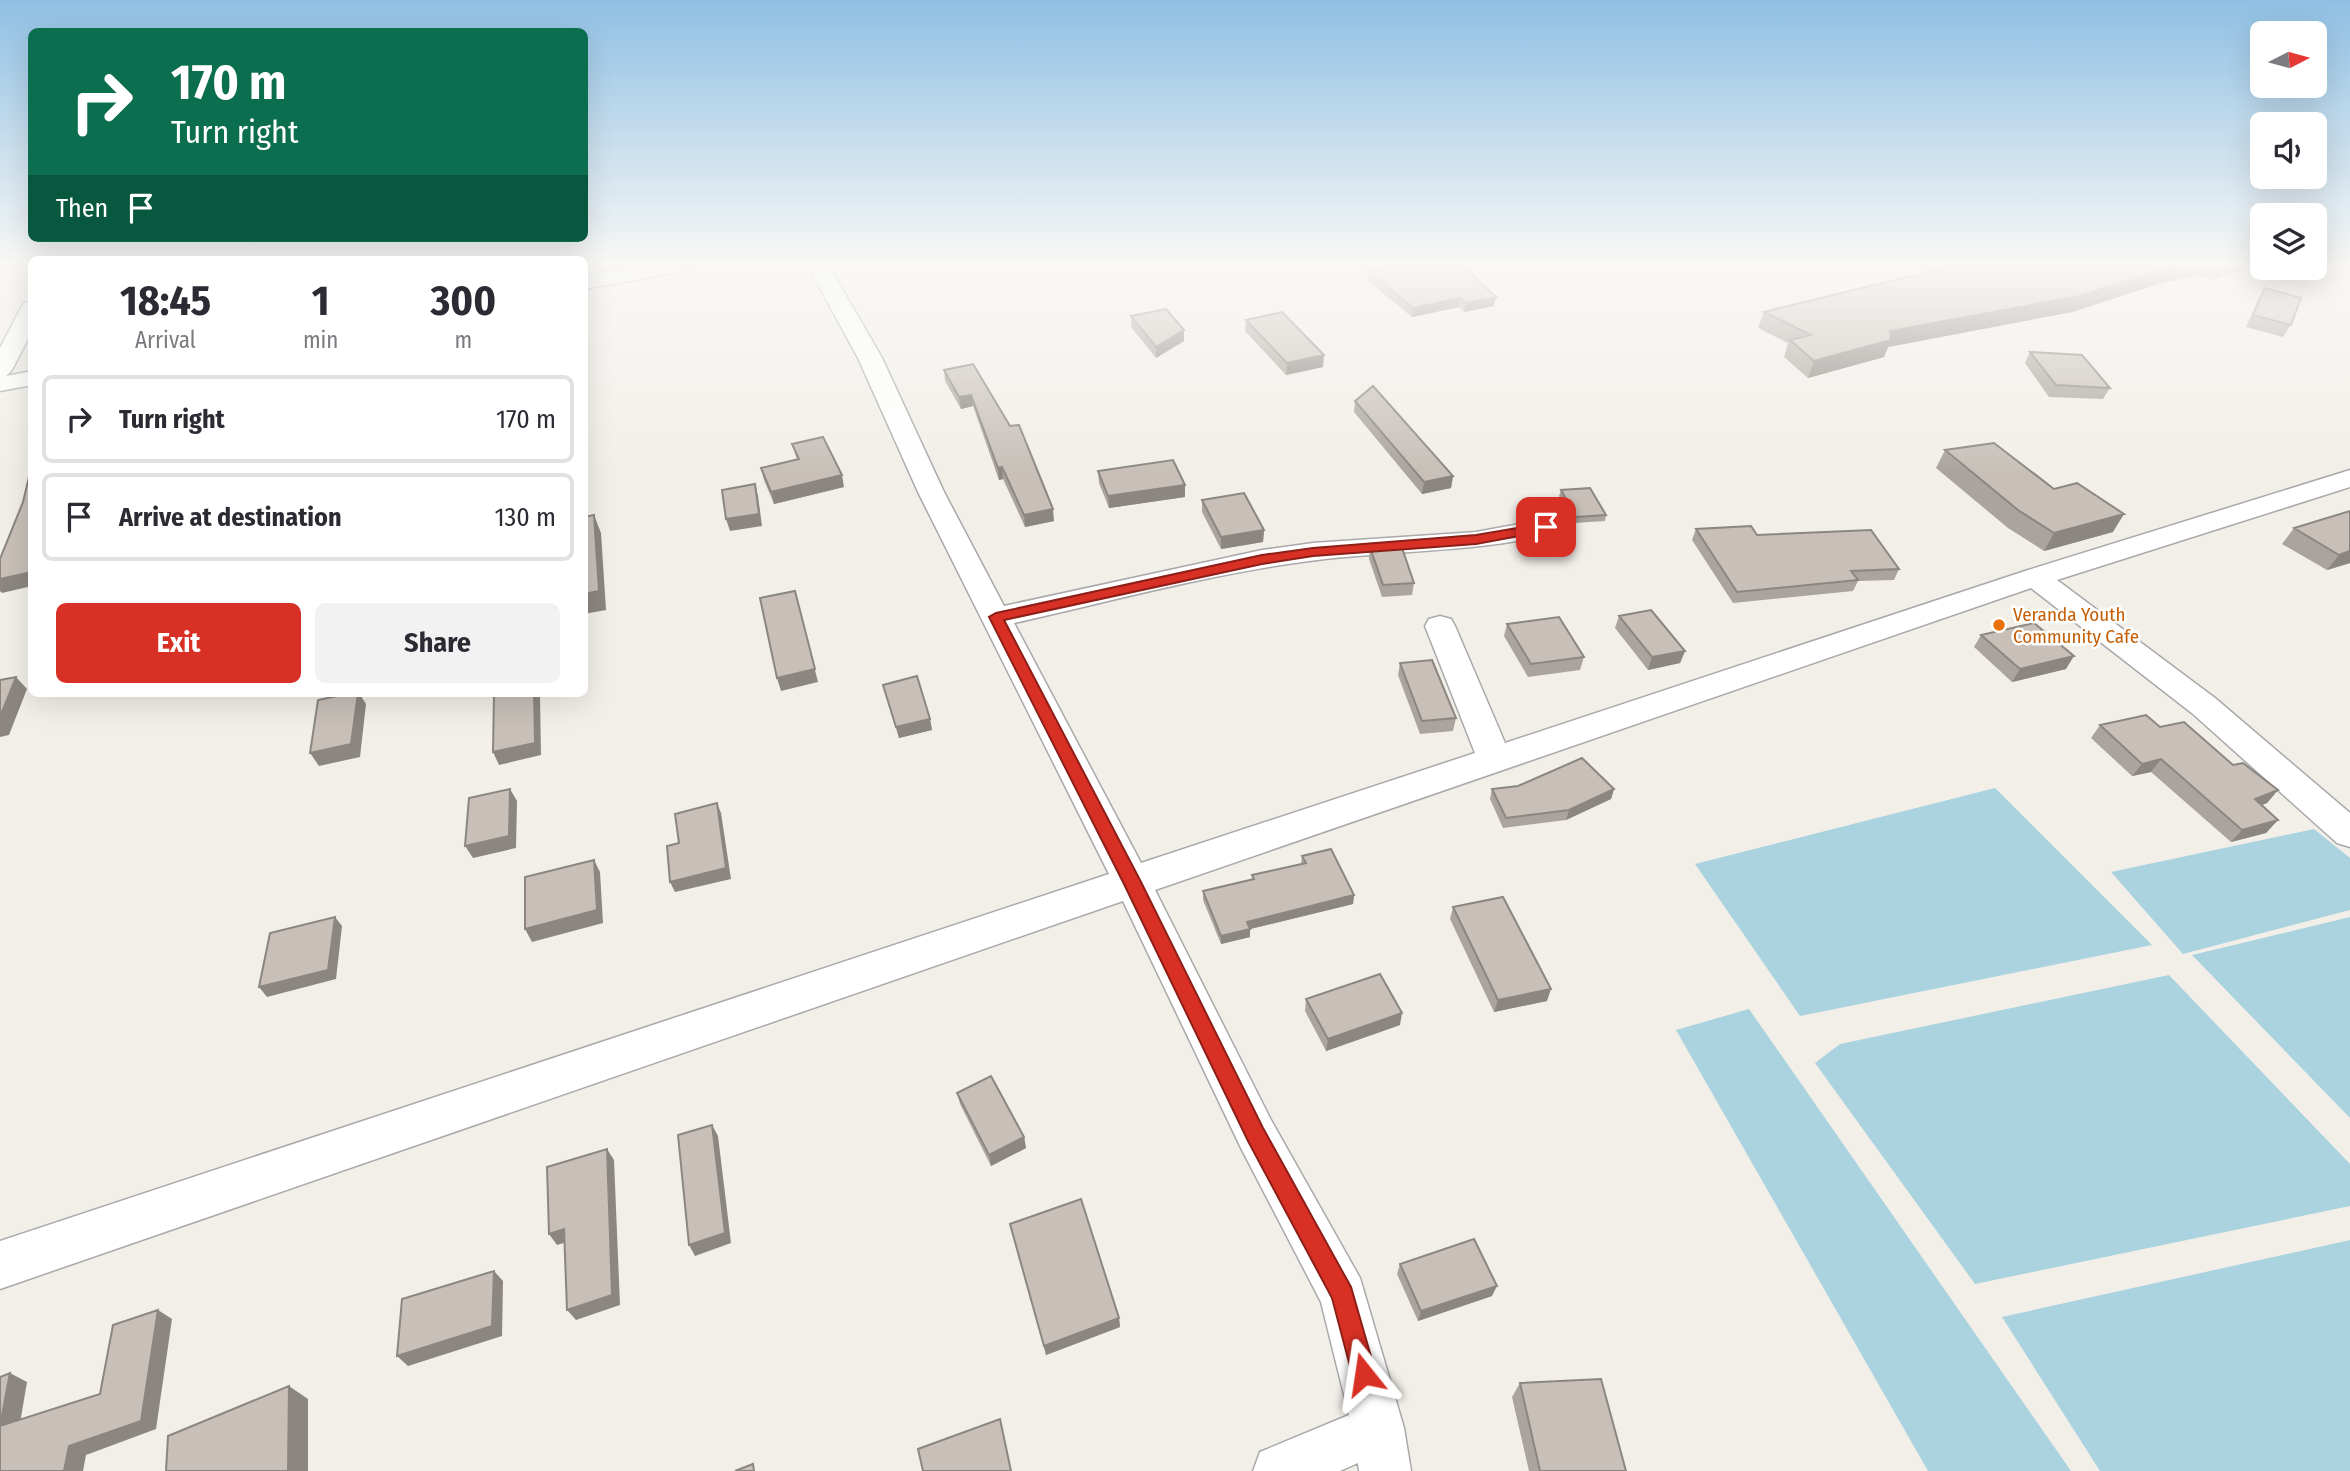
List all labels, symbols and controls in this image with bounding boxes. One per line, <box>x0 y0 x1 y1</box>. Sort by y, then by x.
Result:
north arrow <box>2250 21 2328 98</box>
map controls <box>2250 21 2327 280</box>
text: 170 m <box>171 53 287 112</box>
icon: right <box>56 56 147 147</box>
button: sound <box>2250 112 2327 189</box>
text: Turn right <box>171 113 298 151</box>
icon: arrive <box>122 189 160 227</box>
text: Then <box>56 193 108 224</box>
button: layers <box>2250 203 2327 280</box>
text: 18:45 <box>120 276 211 326</box>
text: 1 <box>312 276 330 326</box>
text: 300 <box>430 276 496 326</box>
text: Arrival <box>135 326 196 354</box>
text: min <box>303 326 339 354</box>
text: m <box>454 326 472 354</box>
icon: right <box>60 400 98 438</box>
text: Turn right <box>119 404 225 435</box>
text: 170 m <box>496 404 556 435</box>
pin <box>1516 497 1576 557</box>
icon: arrive <box>60 498 98 536</box>
text: Arrive at destination <box>119 502 342 533</box>
text: 130 m <box>494 502 556 533</box>
icon: arrive <box>1527 508 1565 546</box>
button: Exit <box>56 603 301 683</box>
button: Share <box>315 603 560 683</box>
place label: Veranda Youth Community Cafe <box>2013 603 2139 648</box>
marker: Veranda Youth Community Cafe <box>1991 617 2007 633</box>
position arrow <box>1327 1337 1401 1411</box>

